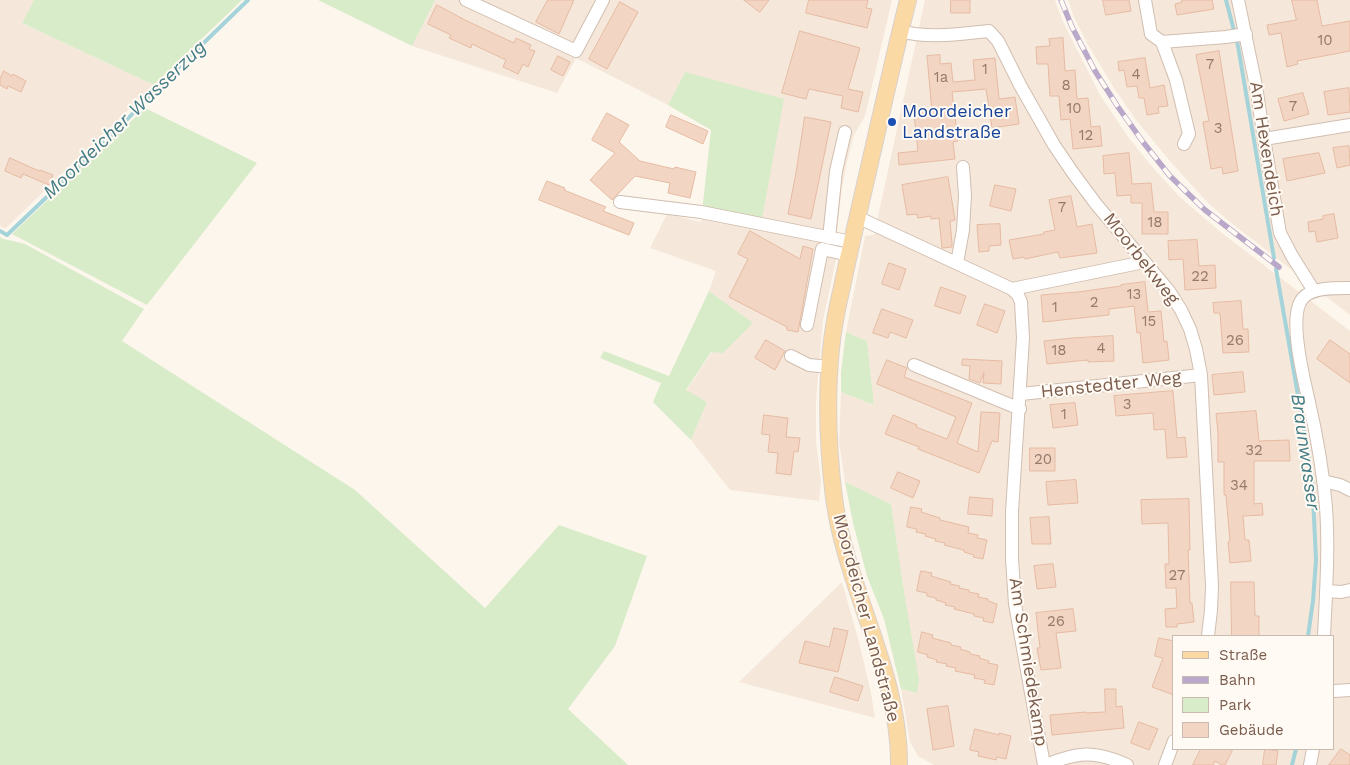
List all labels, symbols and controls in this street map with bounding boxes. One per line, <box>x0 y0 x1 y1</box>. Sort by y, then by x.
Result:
house number: 10 <box>1317 32 1333 50</box>
water label: Moordeicher Wasserzug <box>39 36 211 204</box>
house number: 7 <box>1206 56 1214 74</box>
house number: 1 <box>982 61 988 79</box>
house number: 4 <box>1131 66 1141 84</box>
house number: 1a <box>934 69 948 87</box>
house number: 8 <box>1061 77 1071 95</box>
street label: Am Hexendeich <box>1245 80 1287 218</box>
house number: 7 <box>1289 98 1297 116</box>
house number: 10 <box>1066 100 1082 118</box>
place label: Moordeicher Landstraße <box>902 101 1011 144</box>
marker: Moordeicher Landstraße <box>886 116 898 128</box>
house number: 3 <box>1214 120 1222 138</box>
house number: 12 <box>1079 127 1093 145</box>
house number: 7 <box>1058 199 1066 217</box>
street label: Moorbekweg <box>1098 209 1184 309</box>
house number: 18 <box>1147 214 1163 232</box>
house number: 22 <box>1191 268 1209 286</box>
house number: 13 <box>1127 286 1141 304</box>
house number: 2 <box>1090 294 1098 312</box>
house number: 1 <box>1052 299 1058 317</box>
house number: 15 <box>1142 313 1156 331</box>
house number: 26 <box>1226 332 1244 350</box>
house number: 4 <box>1096 340 1106 358</box>
house number: 18 <box>1051 342 1067 360</box>
street label: Henstedter Weg <box>1040 367 1182 403</box>
water label: Braunwasser <box>1286 392 1324 512</box>
house number: 3 <box>1123 396 1131 414</box>
house number: 1 <box>1061 406 1067 424</box>
house number: 32 <box>1245 442 1263 460</box>
house number: 20 <box>1034 451 1052 469</box>
house number: 34 <box>1230 477 1248 495</box>
street label: Moordeicher Landstraße <box>828 512 904 724</box>
house number: 27 <box>1169 567 1185 585</box>
street label: Am Schmiedekamp <box>1004 576 1052 748</box>
house number: 26 <box>1047 613 1065 631</box>
legend <box>1172 635 1335 750</box>
text: Straße <box>1219 646 1267 664</box>
text: Bahn <box>1219 671 1256 689</box>
text: Park <box>1219 696 1251 714</box>
text: Gebäude <box>1219 721 1284 739</box>

